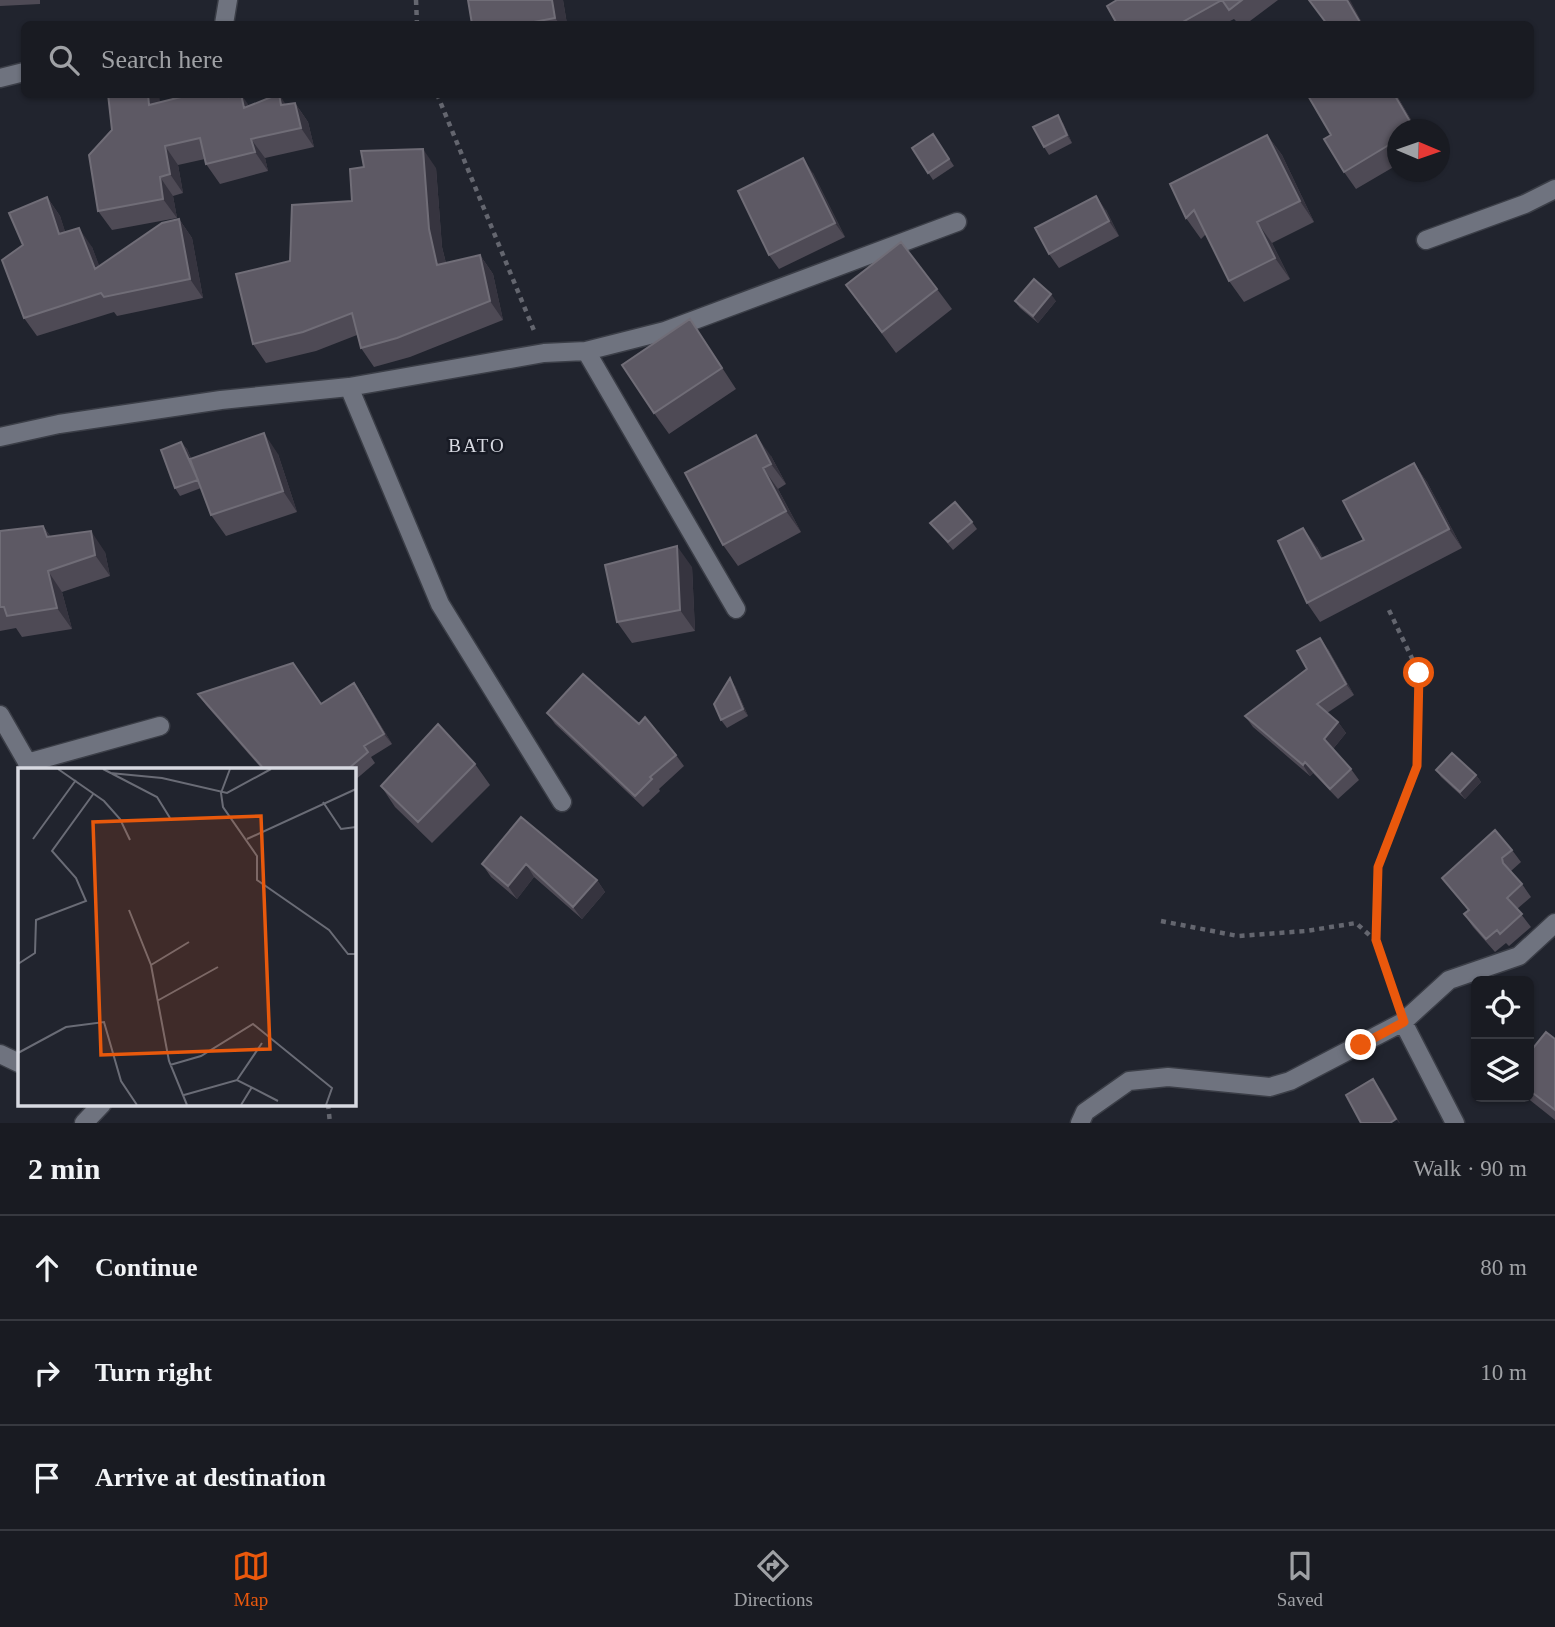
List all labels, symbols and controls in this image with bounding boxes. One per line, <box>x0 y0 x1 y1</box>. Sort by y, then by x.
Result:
search box <box>21 21 1534 98</box>
icon: search <box>45 41 83 79</box>
text: Search here <box>101 45 223 74</box>
north arrow <box>1387 119 1450 182</box>
district label: BATO <box>448 435 506 456</box>
route start <box>1403 657 1434 688</box>
inset map <box>18 768 355 1106</box>
map controls <box>1471 976 1534 1102</box>
button: locate <box>1471 976 1534 1039</box>
route end <box>1345 1029 1376 1060</box>
button: layers <box>1471 1039 1534 1102</box>
text: 2 min <box>28 1152 101 1185</box>
text: Walk · 90 m <box>1413 1156 1527 1181</box>
icon: ahead <box>28 1249 66 1287</box>
text: Continue <box>95 1253 198 1282</box>
text: 80 m <box>1480 1255 1527 1280</box>
icon: right <box>28 1354 66 1392</box>
text: Turn right <box>95 1358 212 1387</box>
text: 10 m <box>1480 1360 1527 1385</box>
icon: arrive <box>28 1459 66 1497</box>
text: Arrive at destination <box>95 1463 326 1492</box>
tab: Map <box>232 1547 270 1611</box>
tab: Directions <box>734 1547 813 1611</box>
tab: Saved <box>1277 1547 1323 1611</box>

